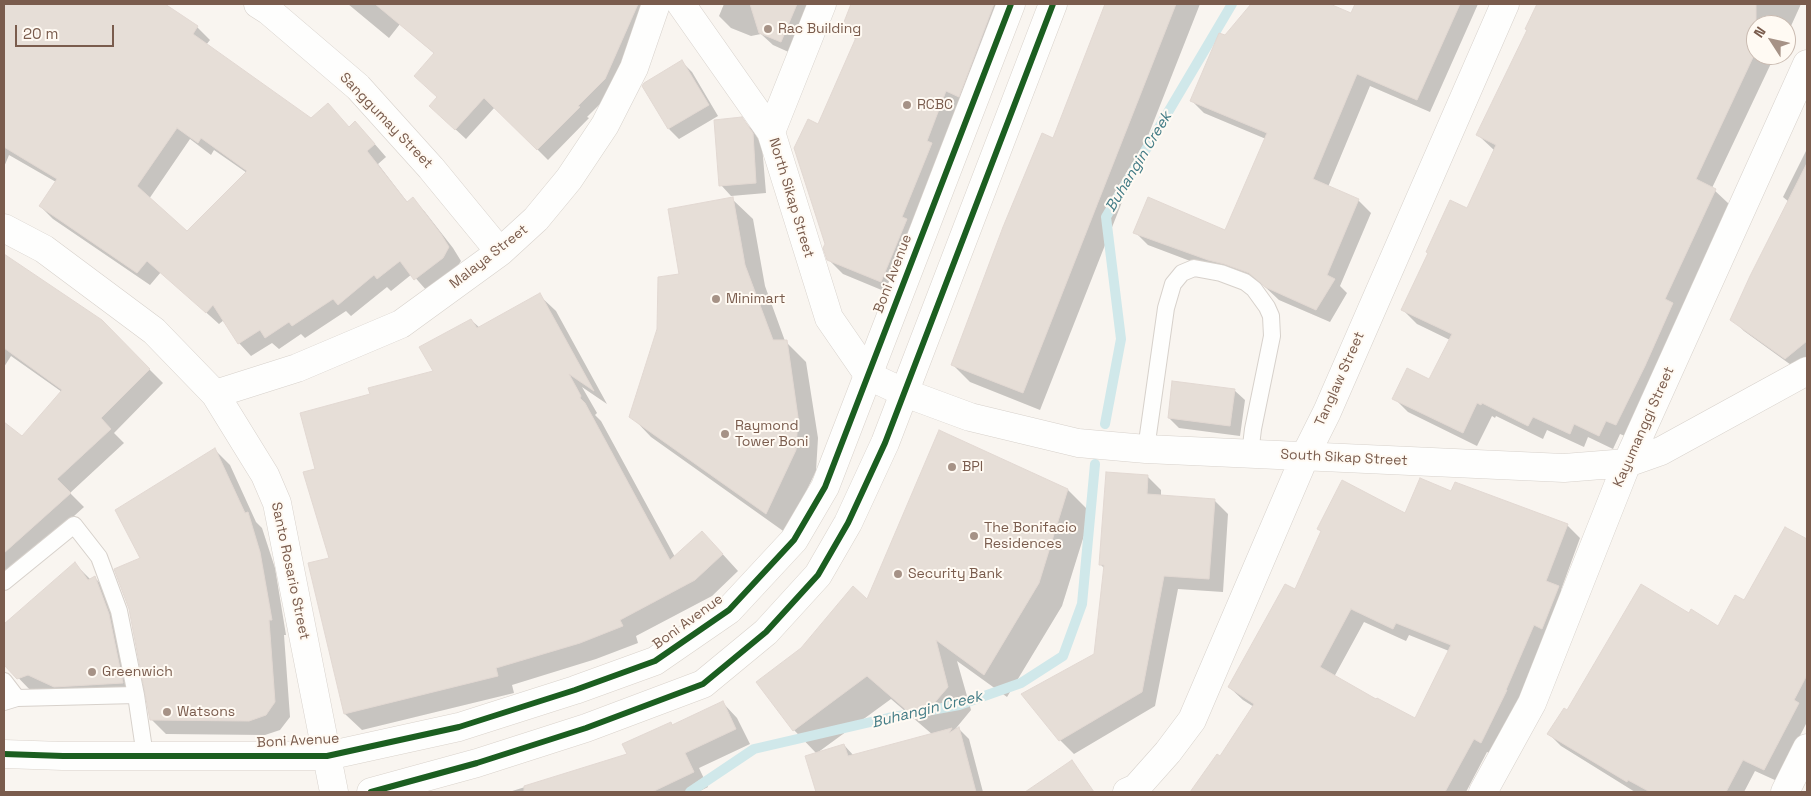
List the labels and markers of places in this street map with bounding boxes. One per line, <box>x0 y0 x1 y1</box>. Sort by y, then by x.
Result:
place label: Rac Building <box>778 21 861 37</box>
marker: Rac Building <box>762 23 774 35</box>
place label: RCBC <box>917 97 953 113</box>
marker: RCBC <box>901 99 913 111</box>
place label: Minimart <box>726 291 785 307</box>
marker: Minimart <box>710 293 722 305</box>
place label: Raymond Tower Boni <box>735 418 808 451</box>
marker: Raymond Tower Boni <box>719 428 731 440</box>
place label: BPI <box>962 459 983 475</box>
marker: BPI <box>946 461 958 473</box>
place label: The Bonifacio Residences <box>984 520 1077 552</box>
marker: The Bonifacio Residences <box>968 530 980 542</box>
place label: Security Bank <box>908 566 1003 582</box>
marker: Security Bank <box>892 568 904 580</box>
place label: Greenwich <box>102 664 173 680</box>
marker: Greenwich <box>86 666 98 678</box>
place label: Watsons <box>177 704 235 720</box>
marker: Watsons <box>161 706 173 718</box>

